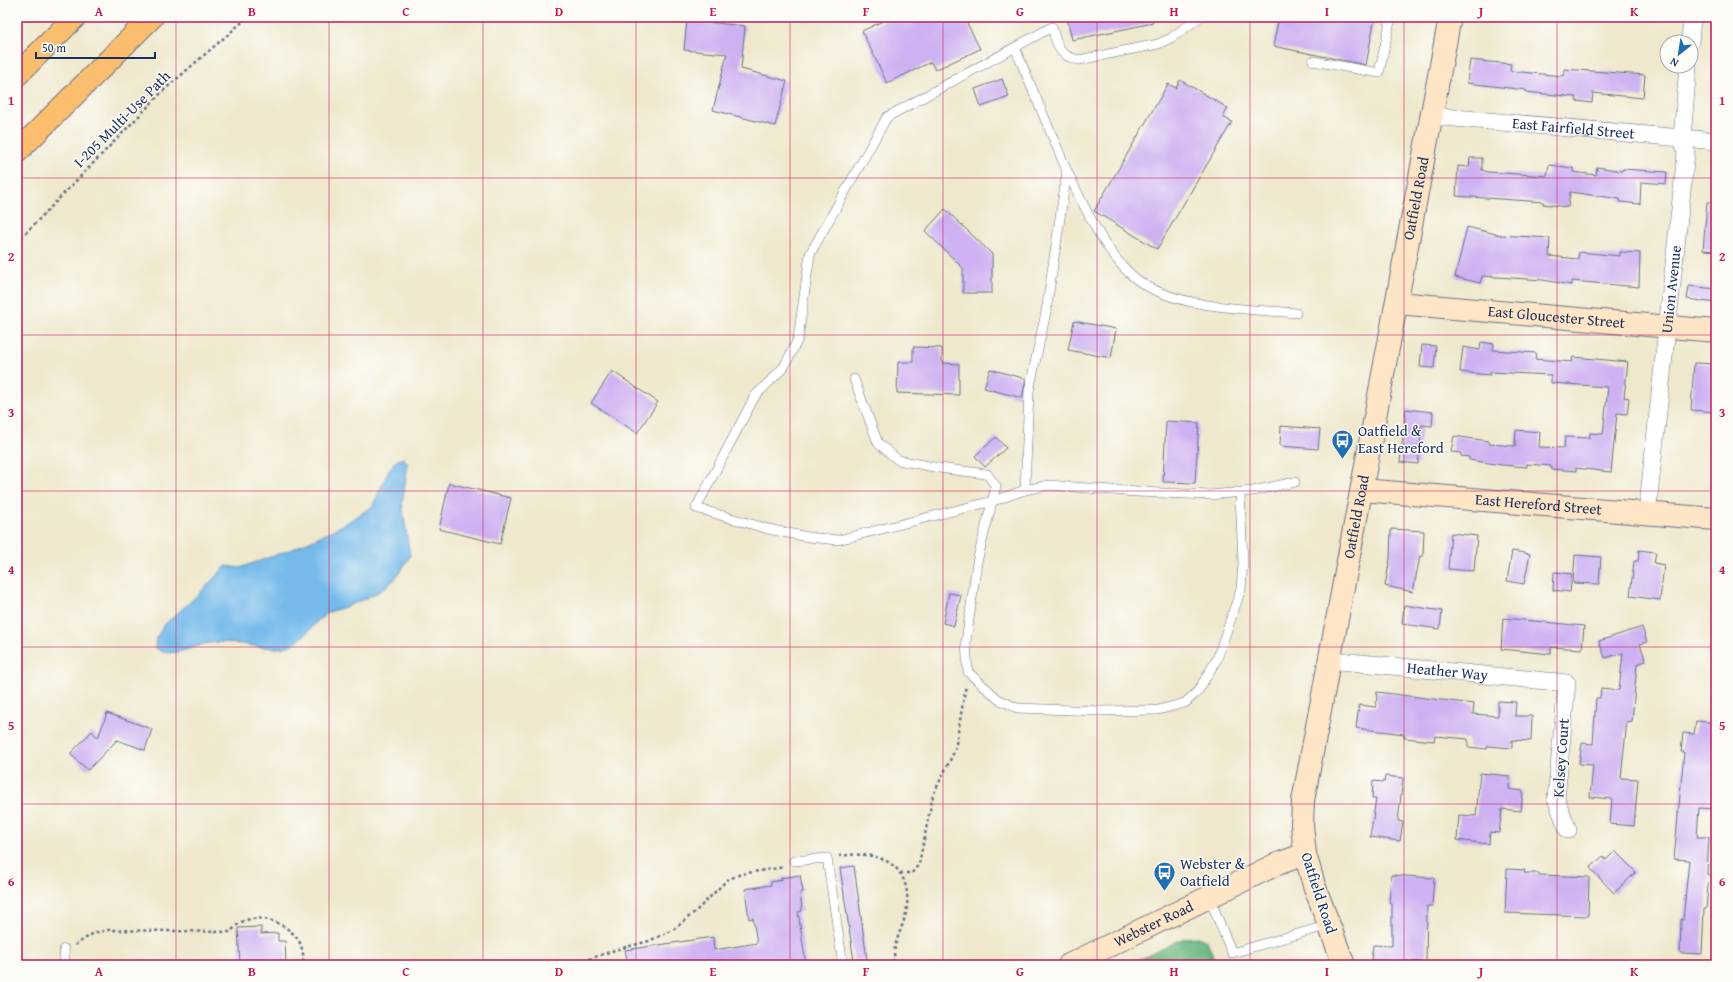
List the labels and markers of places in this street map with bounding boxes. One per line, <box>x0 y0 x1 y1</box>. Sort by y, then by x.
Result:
place label: Oatfield & East Hereford <box>1358 420 1444 458</box>
bus stop icon: Oatfield & East Hereford <box>1330 427 1356 460</box>
place label: Webster & Oatfield <box>1180 853 1246 891</box>
bus stop icon: Webster & Oatfield <box>1151 860 1177 893</box>

